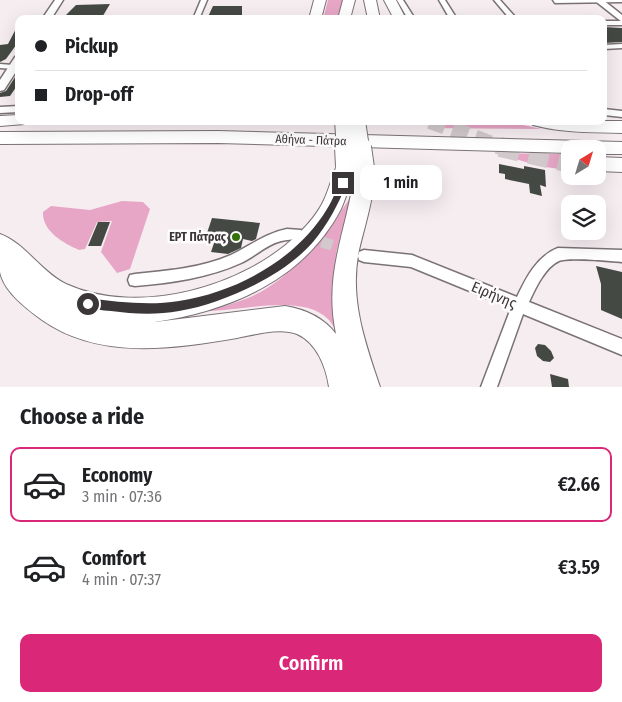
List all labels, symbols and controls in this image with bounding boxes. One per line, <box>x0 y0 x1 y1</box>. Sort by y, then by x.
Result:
text: Pickup <box>65 35 118 58</box>
text: Drop-off <box>65 83 133 106</box>
street label: Αθήνα - Πάτρα <box>275 132 347 148</box>
north arrow <box>561 140 606 185</box>
map controls <box>561 140 606 240</box>
callout: 1 min <box>360 166 443 200</box>
route end <box>332 172 354 194</box>
text: 1 min <box>384 173 418 192</box>
button: layers <box>561 195 606 240</box>
place label: ΕΡΤ Πάτρας <box>169 229 227 244</box>
marker: ΕΡΤ Πάτρας <box>230 231 242 243</box>
street label: Ειρήνης <box>469 278 520 313</box>
route start <box>77 293 99 315</box>
text: Choose a ride <box>20 403 144 430</box>
icon: car <box>22 462 67 507</box>
text: Economy <box>82 464 152 487</box>
text: €2.66 <box>558 473 600 496</box>
text: 3 min · 07:36 <box>82 487 162 506</box>
icon: car <box>22 545 67 590</box>
text: Comfort <box>82 547 146 570</box>
text: €3.59 <box>558 556 600 579</box>
text: 4 min · 07:37 <box>82 570 161 589</box>
button: Confirm <box>20 634 602 692</box>

